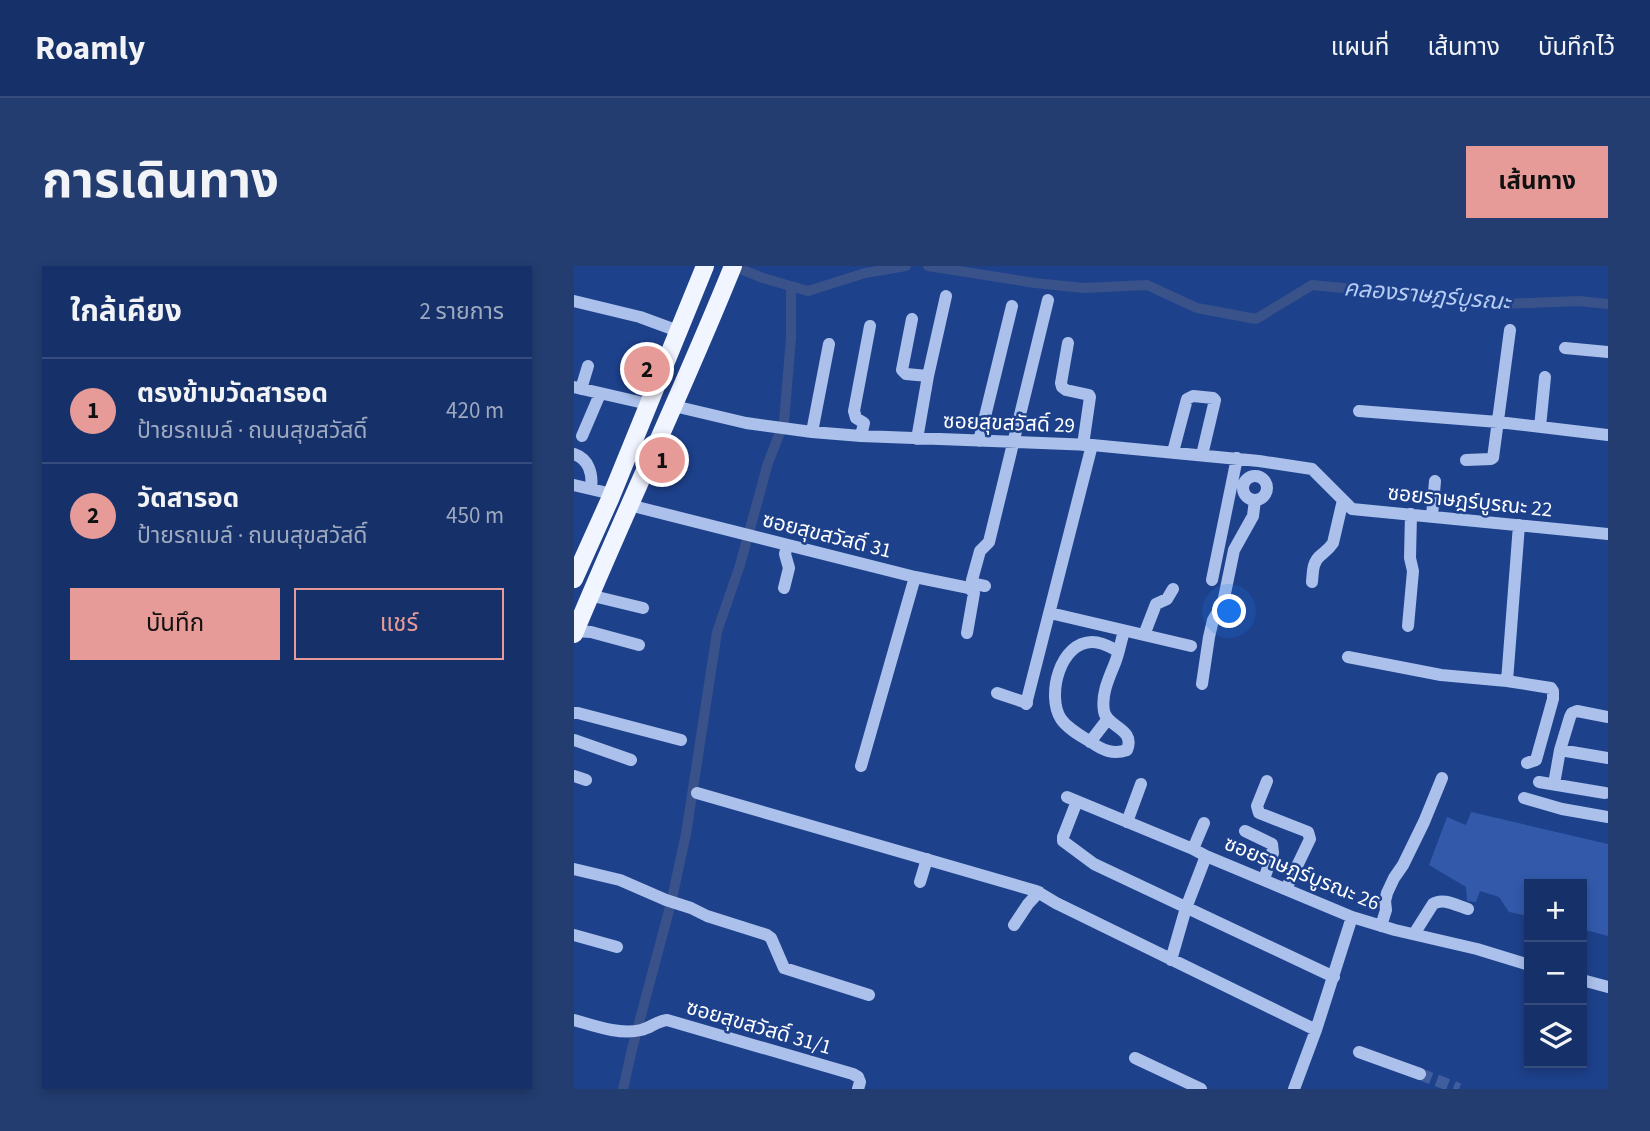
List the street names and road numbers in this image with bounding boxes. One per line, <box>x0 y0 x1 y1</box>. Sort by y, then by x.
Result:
street label: ซอยสุขสวัสดิ์ 29 <box>942 406 1076 440</box>
street label: ซอยราษฎร์บูรณะ 22 <box>1386 477 1554 525</box>
street label: ซอยสุขสวัสดิ์ 31 <box>759 504 895 566</box>
street label: ซอยราษฎร์บูรณะ 26 <box>1220 828 1384 918</box>
street label: ซอยสุขสวัสดิ์ 31/1 <box>683 992 835 1062</box>

